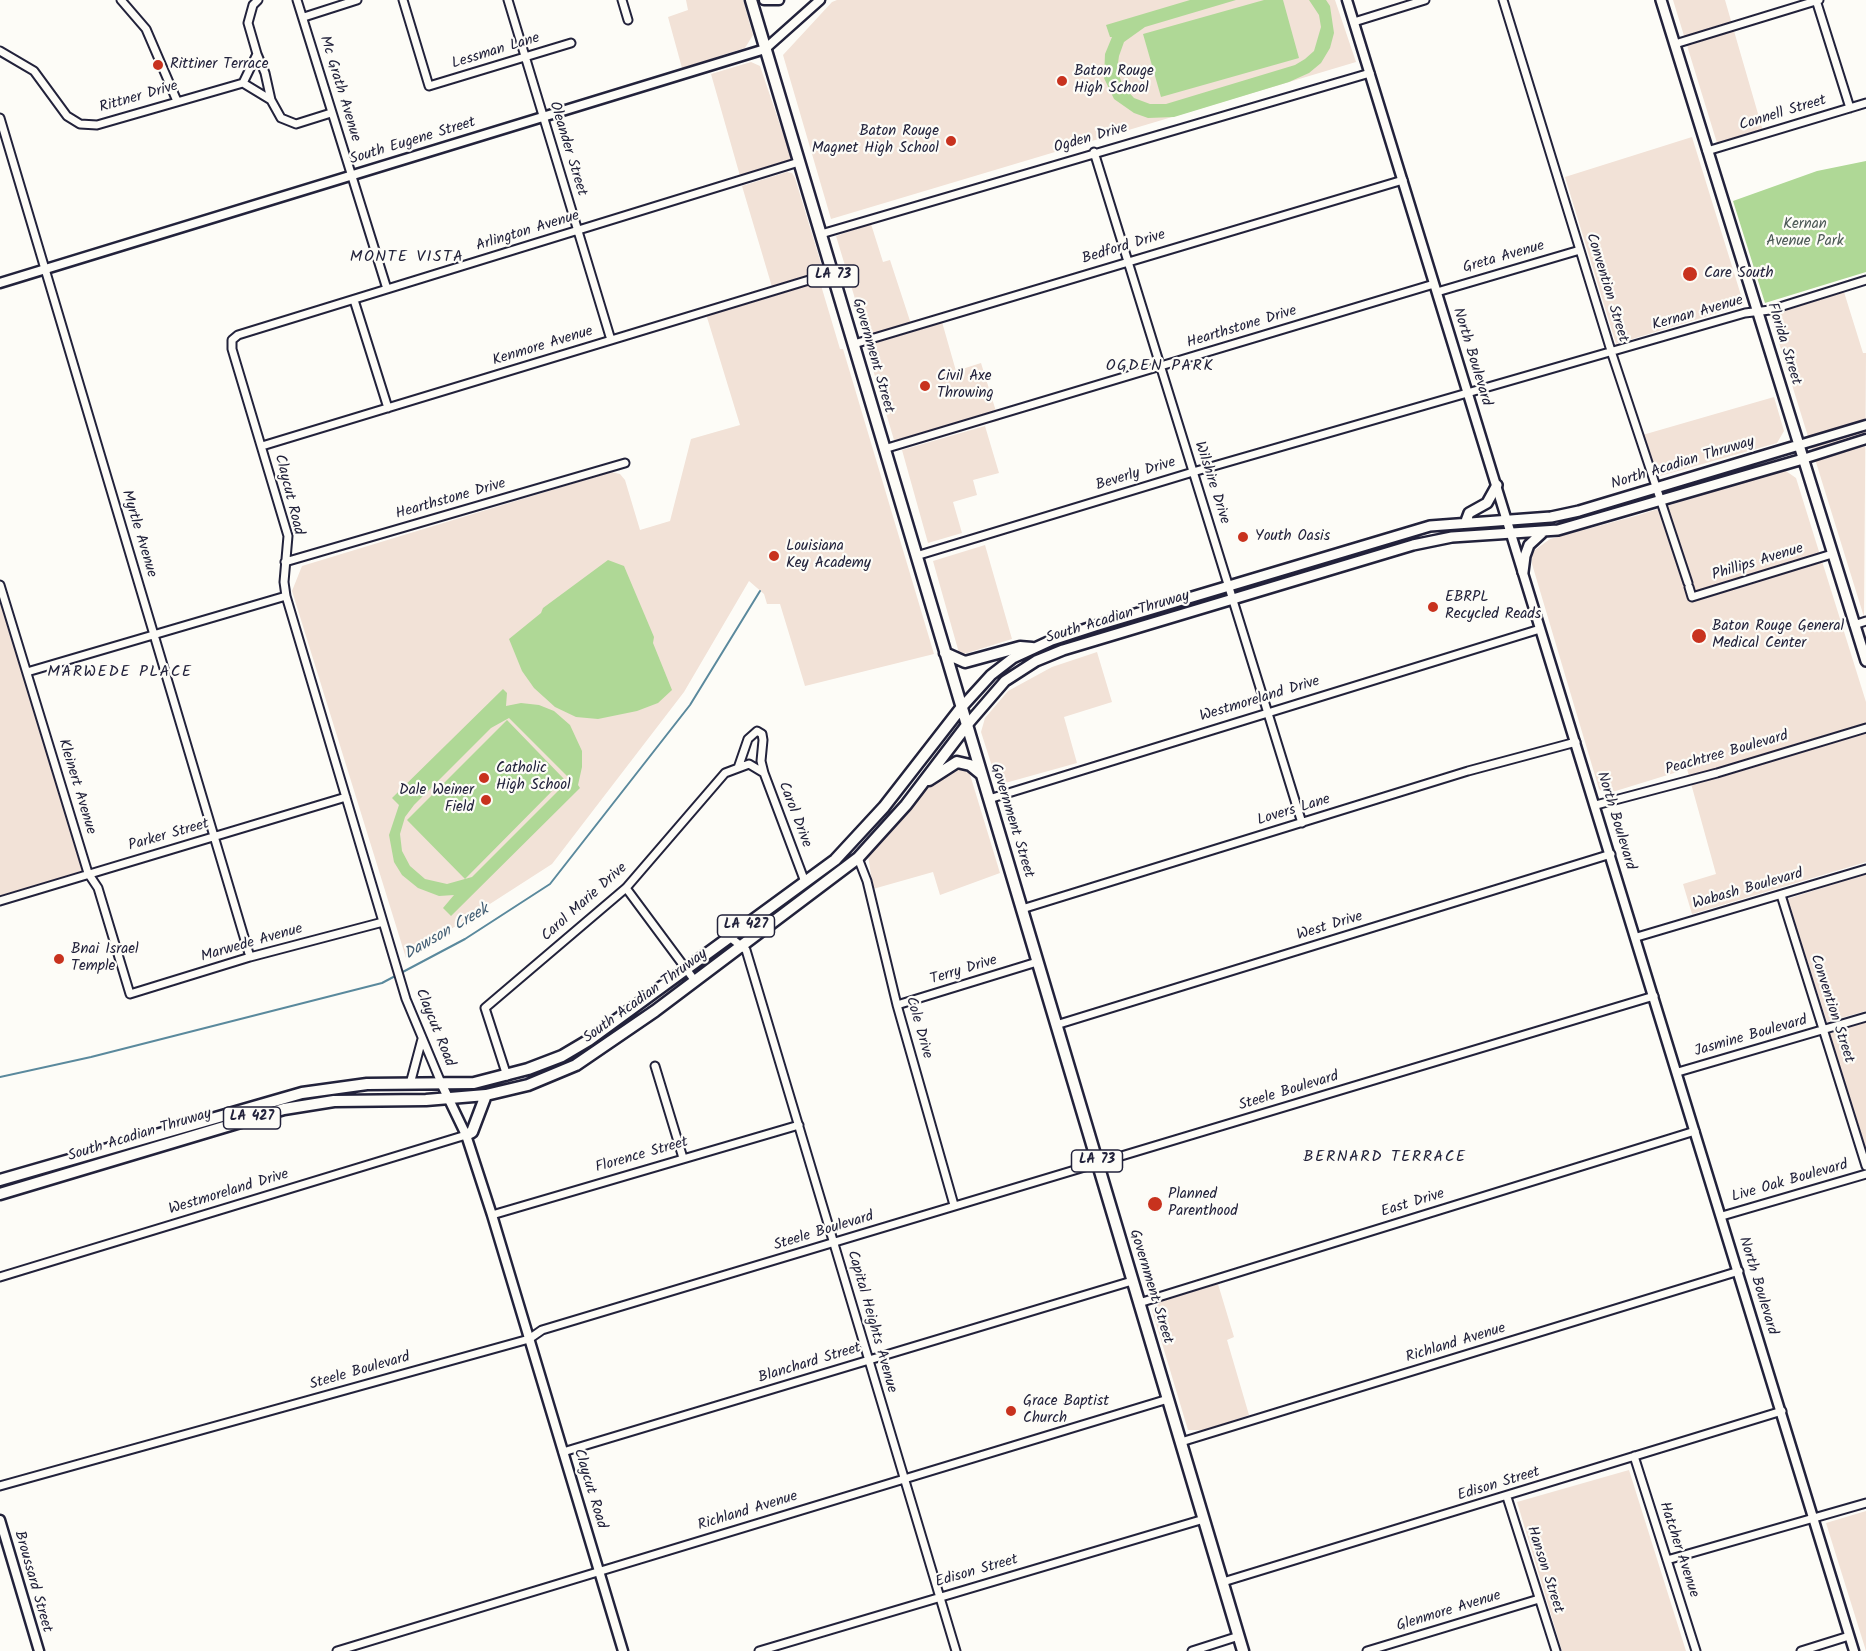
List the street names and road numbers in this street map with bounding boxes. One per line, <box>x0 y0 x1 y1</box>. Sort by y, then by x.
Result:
street label: Lessman Lane <box>450 30 542 74</box>
street label: Mc Grath Avenue <box>314 34 364 144</box>
street label: Rittner Drive <box>98 78 180 118</box>
street label: Connell Street <box>1737 92 1829 136</box>
street label: Oleander Street <box>544 100 590 198</box>
street label: South Eugene Street <box>348 114 478 170</box>
street label: Ogden Drive <box>1052 120 1130 158</box>
street label: Arlington Avenue <box>474 208 582 256</box>
street label: Bedford Drive <box>1080 227 1168 269</box>
street label: Convention Street <box>1581 231 1631 345</box>
street label: Greta Avenue <box>1461 238 1547 278</box>
road number: LA 73 <box>808 265 858 287</box>
street label: Kernan Avenue <box>1650 292 1746 336</box>
street label: Government Street <box>847 297 897 415</box>
street label: Florida Street <box>1762 301 1804 387</box>
street label: Hearthstone Drive <box>1185 303 1299 353</box>
street label: North Boulevard <box>1448 306 1494 408</box>
street label: Kenmore Avenue <box>491 323 595 371</box>
street label: North Acadian Thruway <box>1609 434 1757 494</box>
street label: Wilshire Drive <box>1189 439 1233 527</box>
street label: Claycut Road <box>269 453 307 537</box>
street label: Beverly Drive <box>1094 454 1178 496</box>
street label: Hearthstone Drive <box>394 476 508 524</box>
street label: Myrtle Avenue <box>116 488 160 580</box>
street label: Phillips Avenue <box>1710 541 1806 585</box>
street label: South Acadian Thruway <box>1044 588 1192 648</box>
street label: Westmoreland Drive <box>1198 673 1322 727</box>
street label: Peachtree Boulevard <box>1664 728 1790 780</box>
street label: Kleinert Avenue <box>53 737 99 837</box>
street label: Government Street <box>985 762 1037 880</box>
street label: North Boulevard <box>1592 770 1638 872</box>
street label: Carol Drive <box>773 780 815 850</box>
street label: Lovers Lane <box>1255 791 1333 831</box>
street label: Parker Street <box>127 816 211 856</box>
street label: Carol Marie Drive <box>539 860 631 946</box>
street label: Wabash Boulevard <box>1691 866 1805 914</box>
street label: West Drive <box>1295 908 1365 946</box>
road number: LA 427 <box>718 915 774 937</box>
street label: Marwede Avenue <box>199 921 305 967</box>
street label: South Acadian Thruway <box>580 946 712 1048</box>
street label: Terry Drive <box>928 952 1000 990</box>
street label: Convention Street <box>1805 952 1857 1066</box>
street label: Claycut Road <box>410 986 458 1070</box>
street label: Cole Drive <box>901 995 935 1061</box>
street label: Jasmine Boulevard <box>1693 1012 1809 1062</box>
street label: Steele Boulevard <box>1237 1068 1341 1116</box>
street label: South Acadian Thruway <box>66 1106 214 1166</box>
road number: LA 427 <box>224 1107 280 1129</box>
street label: Florence Street <box>594 1134 690 1178</box>
road number: LA 73 <box>1072 1150 1122 1172</box>
street label: Live Oak Boulevard <box>1730 1157 1850 1207</box>
street label: Westmoreland Drive <box>167 1166 291 1220</box>
street label: East Drive <box>1379 1186 1447 1222</box>
street label: Steele Boulevard <box>772 1208 876 1256</box>
street label: Government Street <box>1124 1228 1176 1346</box>
street label: North Boulevard <box>1734 1235 1780 1337</box>
street label: Capital Heights Avenue <box>842 1249 900 1395</box>
street label: Richland Avenue <box>1404 1320 1508 1368</box>
street label: Blanchard Street <box>756 1340 864 1388</box>
street label: Steele Boulevard <box>308 1349 412 1395</box>
street label: Claycut Road <box>568 1447 610 1531</box>
street label: Edison Street <box>1456 1464 1542 1506</box>
street label: Richland Avenue <box>696 1488 800 1536</box>
street label: Hatcher Avenue <box>1654 1500 1702 1600</box>
street label: Hanson Street <box>1521 1524 1567 1616</box>
street label: Broussard Street <box>9 1529 55 1635</box>
street label: Edison Street <box>934 1552 1020 1592</box>
street label: Glenmore Avenue <box>1395 1588 1503 1636</box>

